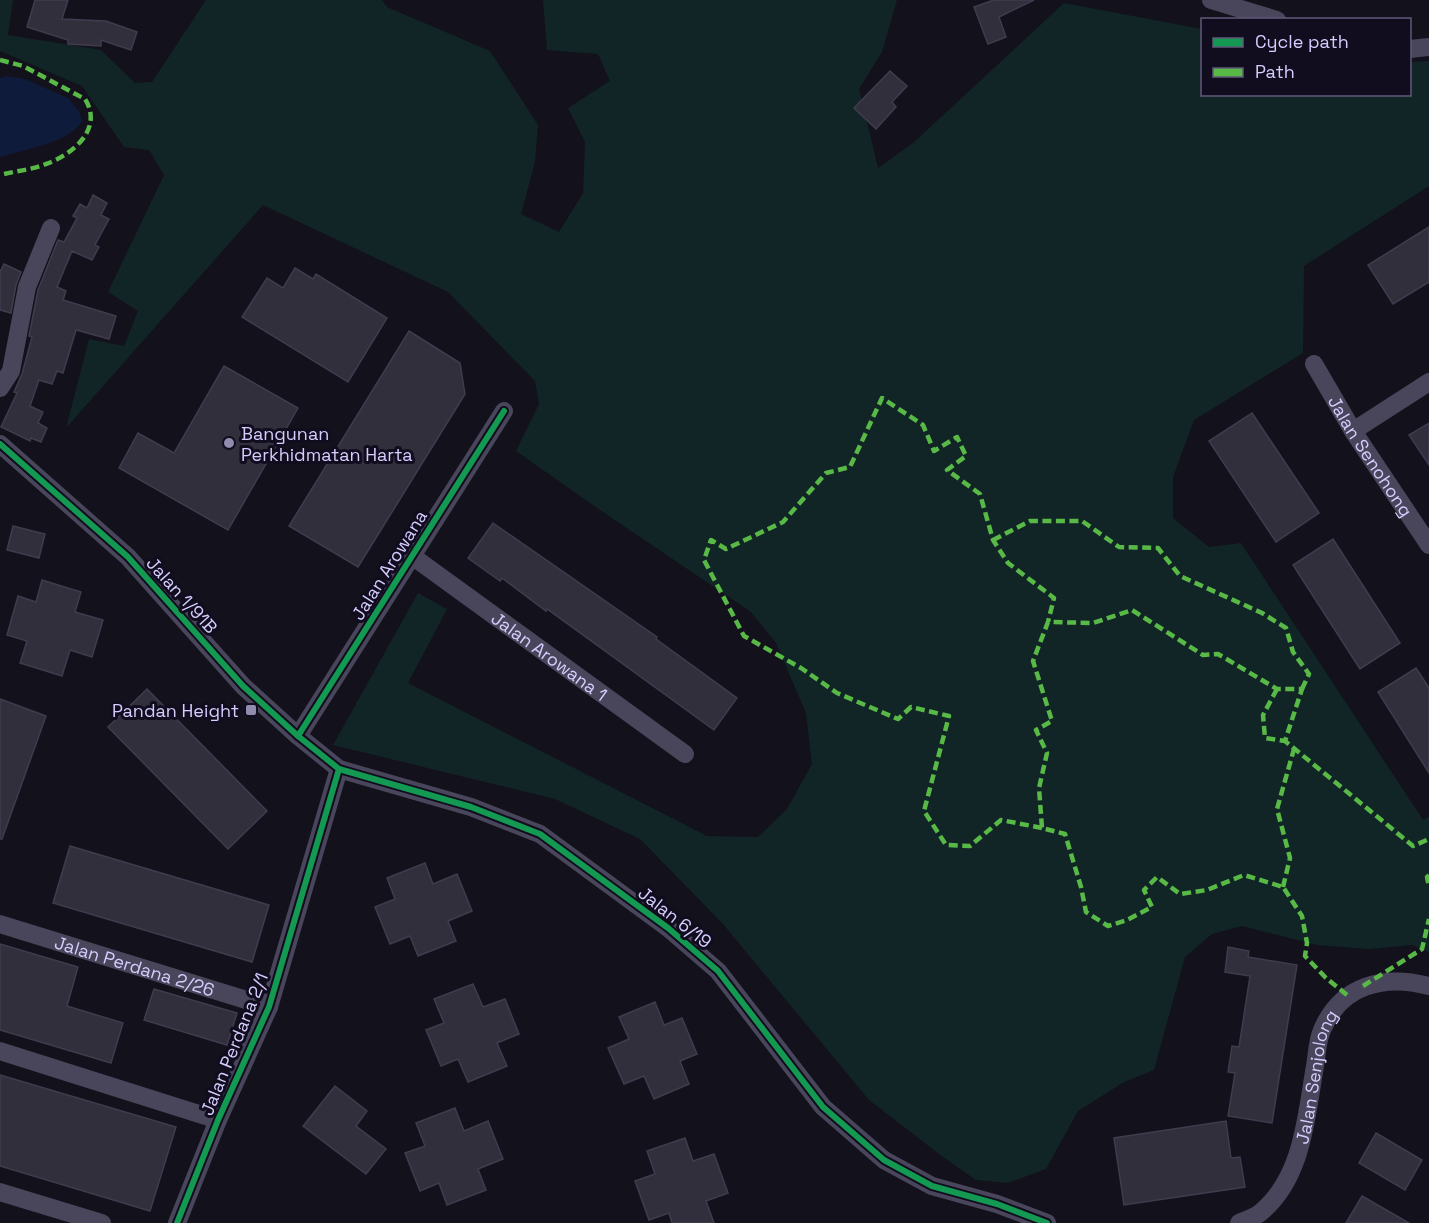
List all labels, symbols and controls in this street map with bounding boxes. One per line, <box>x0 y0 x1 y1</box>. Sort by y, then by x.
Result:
legend <box>1201 18 1411 96</box>
text: Cycle path <box>1255 30 1349 53</box>
text: Path <box>1255 60 1295 83</box>
street label: Jalan Senohong <box>1323 391 1418 521</box>
place label: Bangunan Perkhidmatan Harta <box>241 422 413 466</box>
marker: Bangunan Perkhidmatan Harta <box>222 436 236 450</box>
street label: Jalan Arowana <box>346 506 432 624</box>
street label: Jalan 1/91B <box>141 552 223 638</box>
street label: Jalan Arowana 1 <box>487 606 612 706</box>
place label: Pandan Height <box>112 699 239 722</box>
marker: Pandan Height <box>244 703 258 717</box>
street label: Jalan 6/19 <box>634 881 716 953</box>
street label: Jalan Perdana 2/26 <box>52 930 218 1001</box>
street label: Jalan Perdana 2/1 <box>195 969 273 1119</box>
street label: Jalan Senjolong <box>1290 1005 1342 1146</box>

